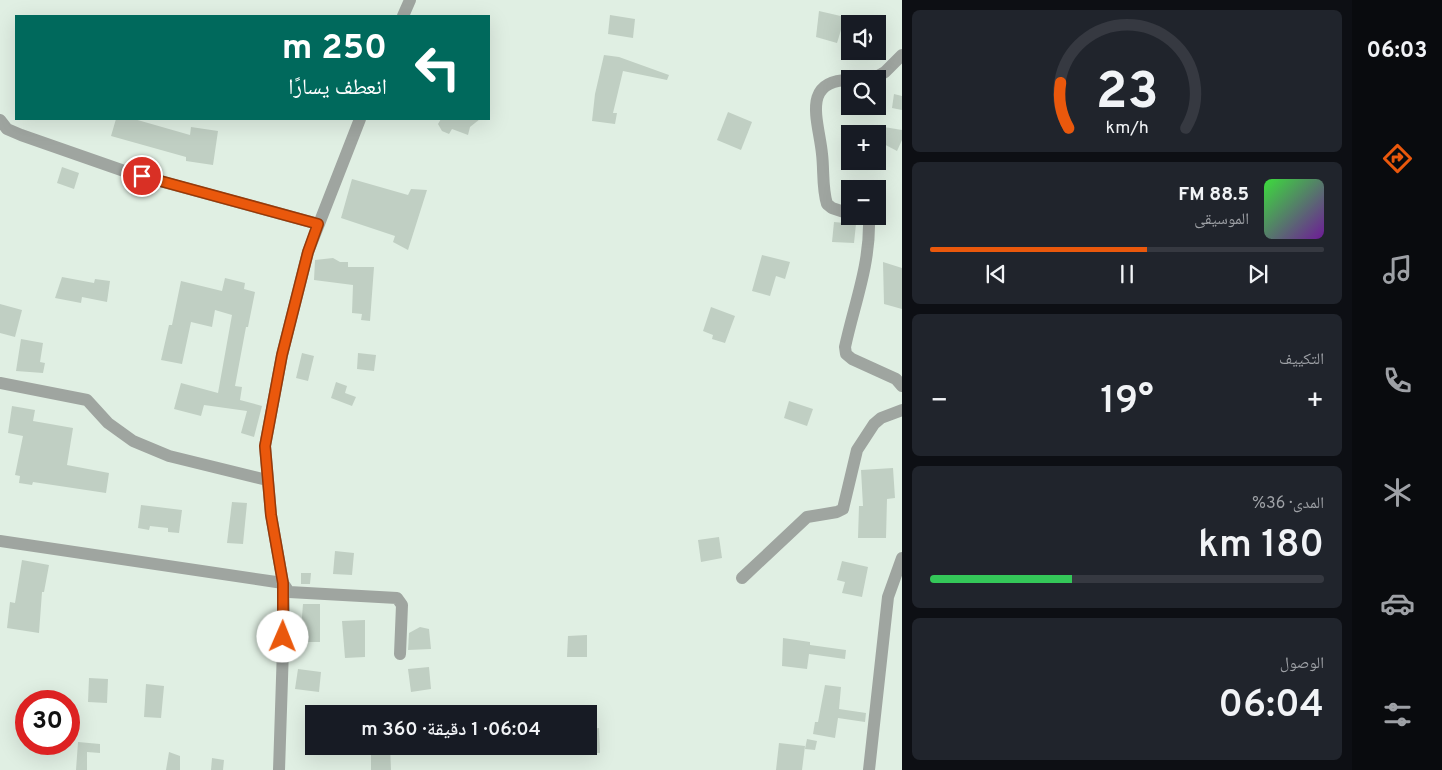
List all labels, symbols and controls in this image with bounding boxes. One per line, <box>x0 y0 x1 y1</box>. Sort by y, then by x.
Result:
map controls <box>841 15 886 225</box>
button: sound <box>841 15 886 60</box>
text: 250 m <box>282 27 387 71</box>
icon: left <box>405 35 470 100</box>
text: 06:03 <box>1367 38 1428 65</box>
text: 23 <box>1096 61 1158 127</box>
button: search <box>841 70 886 115</box>
text: انعطف يسارًا <box>288 75 387 102</box>
text: km/h <box>1105 117 1149 140</box>
button: + <box>841 125 886 170</box>
icon: directions <box>1380 141 1415 176</box>
pin <box>121 155 163 197</box>
icon: arrive <box>128 162 156 190</box>
button: − <box>841 180 886 225</box>
text: 88.5 FM <box>1178 183 1249 207</box>
text: الموسيقى <box>1194 210 1249 230</box>
icon: music <box>1380 252 1415 287</box>
icon: previous <box>982 260 1010 288</box>
icon: pause <box>1113 260 1141 288</box>
icon: next <box>1244 260 1272 288</box>
text: التكييف <box>1279 350 1324 370</box>
icon: phone <box>1380 363 1415 398</box>
text: 19° <box>1100 378 1154 427</box>
text: − <box>930 384 948 420</box>
text: + <box>1306 384 1324 420</box>
icon: climate <box>1380 475 1415 510</box>
text: المدى · 36% <box>1252 494 1324 514</box>
text: 180 km <box>1198 522 1324 571</box>
icon: car <box>1380 586 1415 621</box>
position arrow <box>256 610 308 662</box>
text: الوصول <box>1280 654 1324 674</box>
text: 06:04 <box>1218 682 1324 731</box>
speed limit sign: 30 <box>15 690 80 755</box>
icon: filters <box>1380 697 1415 732</box>
text: 06:04 · 1 دقيقة · 360 m <box>361 718 541 742</box>

